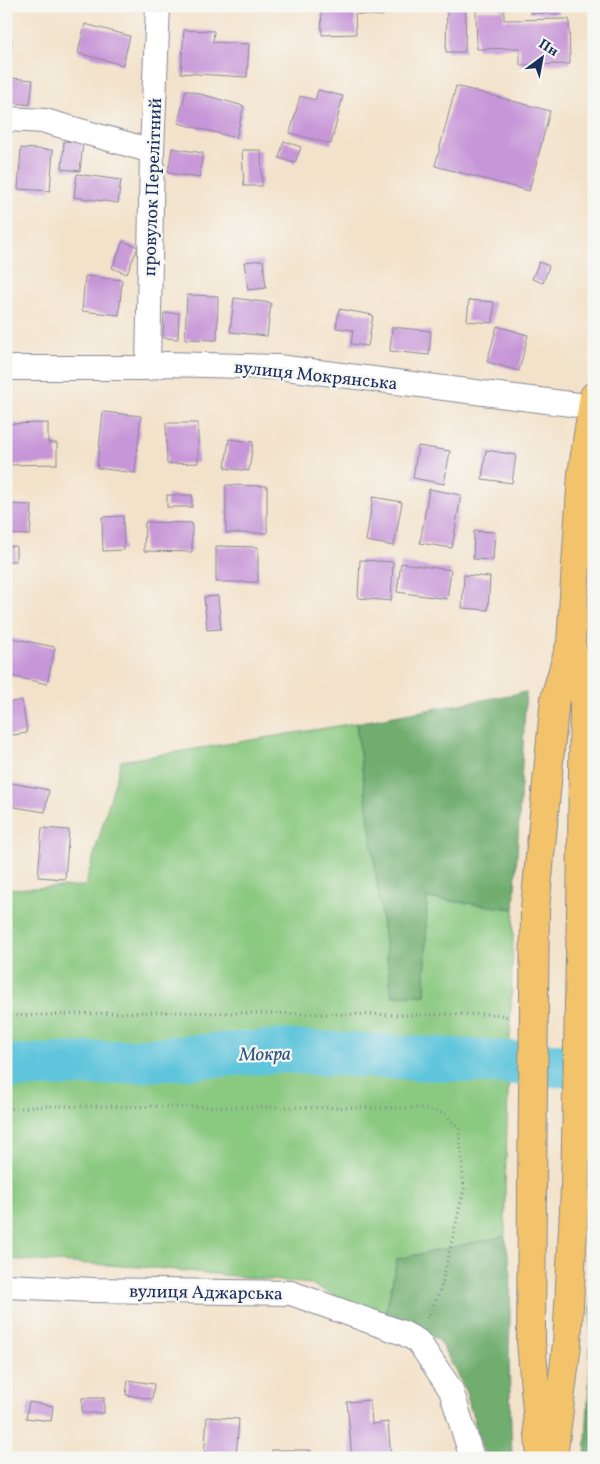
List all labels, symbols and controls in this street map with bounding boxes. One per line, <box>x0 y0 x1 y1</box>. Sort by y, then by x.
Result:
north arrow <box>518 32 568 82</box>
text: Пн <box>535 35 562 62</box>
street label: провулок Перелітний <box>138 97 169 277</box>
street label: вулиця Мокрянська <box>233 355 399 397</box>
water label: Мокра <box>238 1042 291 1068</box>
street label: вулиця Аджарська <box>129 1280 283 1307</box>

